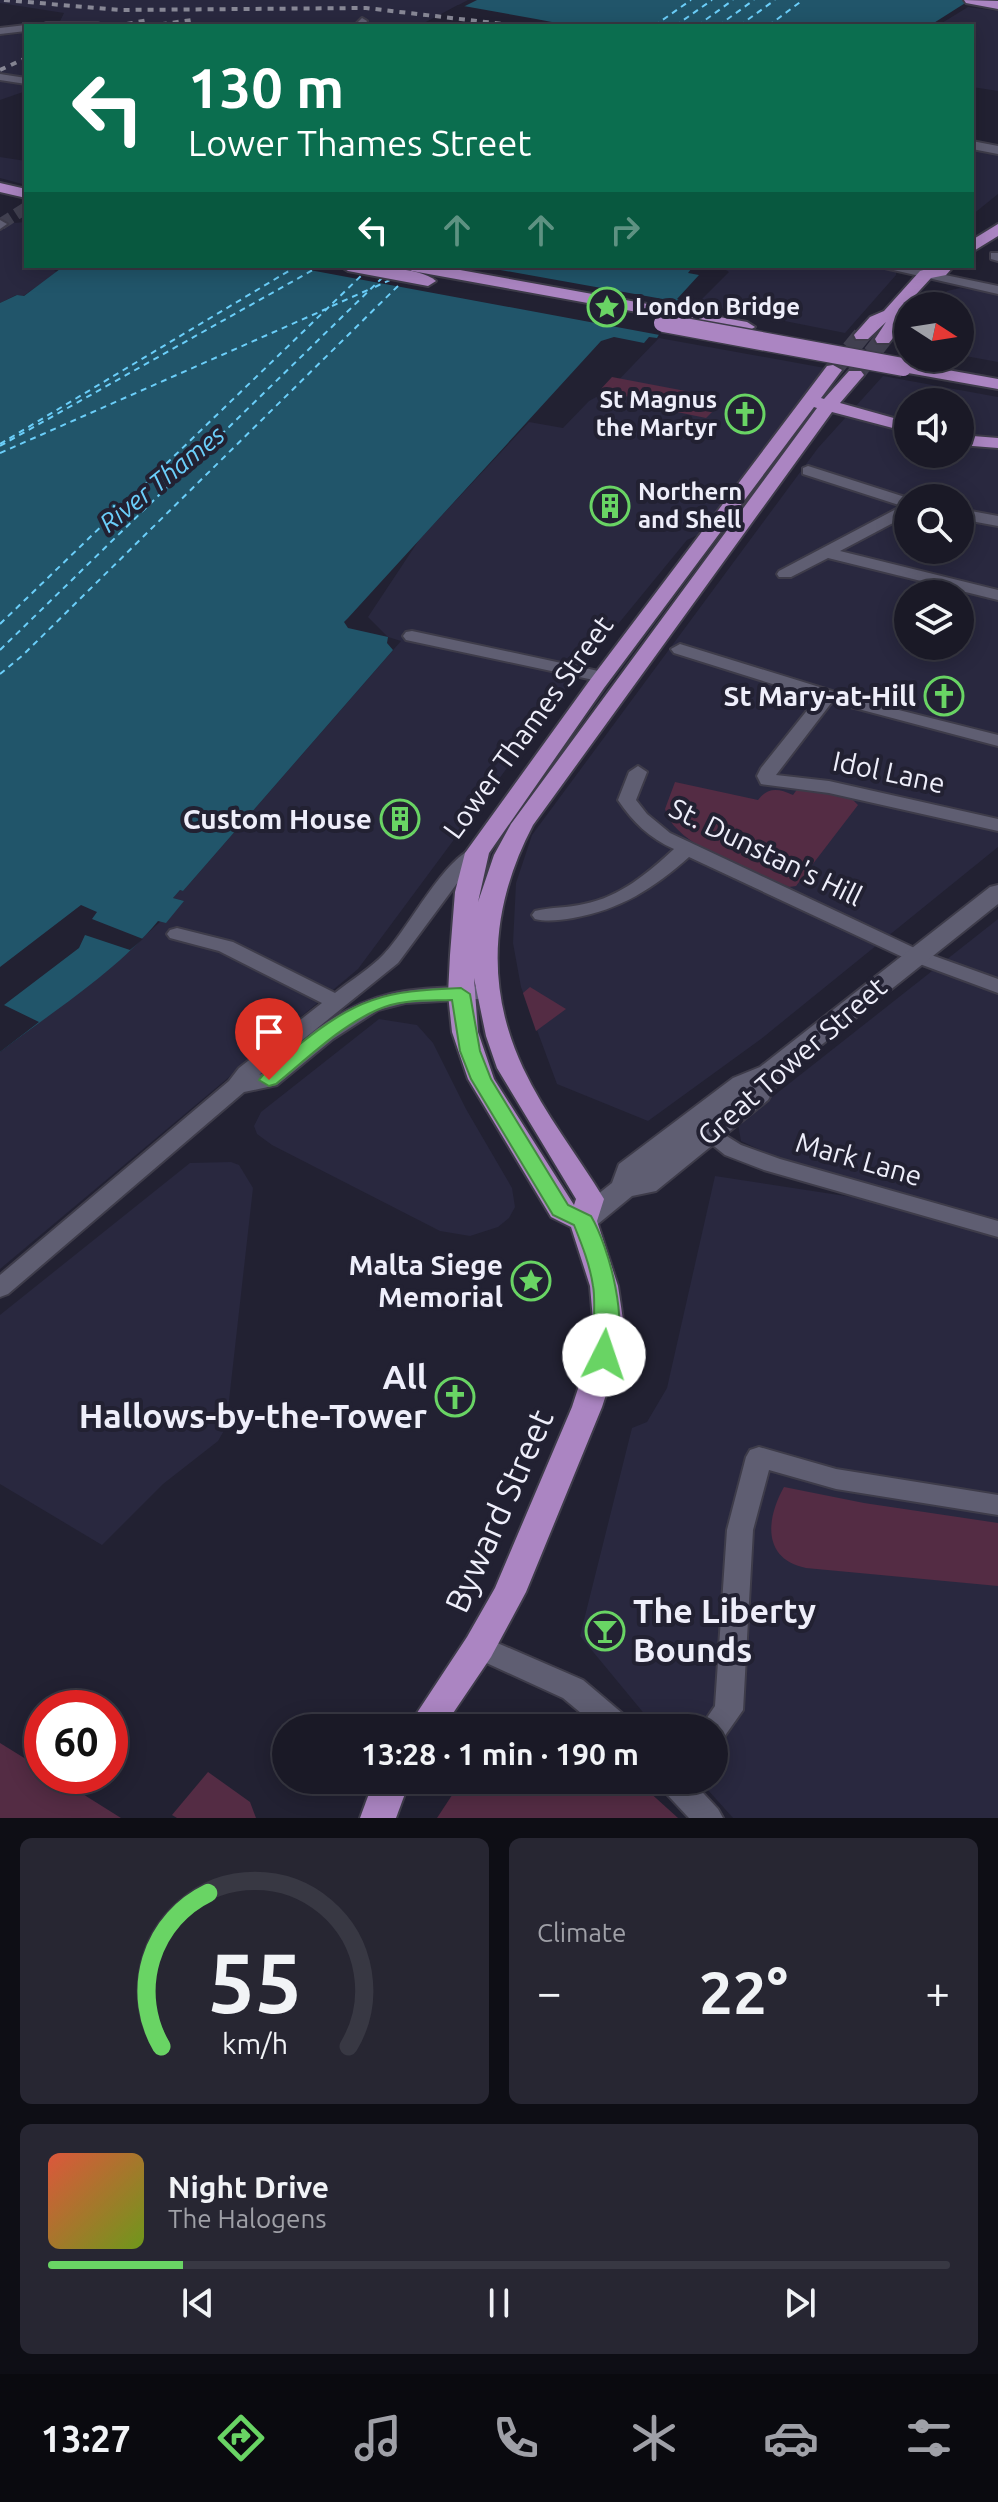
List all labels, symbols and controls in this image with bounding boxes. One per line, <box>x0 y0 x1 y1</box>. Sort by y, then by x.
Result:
icon: left <box>56 56 160 160</box>
text: 130 m <box>188 56 344 119</box>
text: Lower Thames Street <box>188 122 531 163</box>
icon: left <box>351 208 395 252</box>
icon: ahead <box>435 208 479 252</box>
icon: ahead <box>519 208 563 252</box>
icon: right <box>603 208 647 252</box>
place icon: London Bridge <box>586 286 628 328</box>
north arrow <box>894 292 974 372</box>
map controls <box>894 292 974 660</box>
place label: London Bridge <box>635 293 800 320</box>
place label: St Magnus the Martyr <box>596 386 717 441</box>
button: sound <box>894 388 974 468</box>
church icon: St Magnus the Martyr <box>724 393 766 435</box>
water label: River Thames <box>93 419 230 538</box>
place label: Northern and Shell <box>638 478 742 533</box>
button: search <box>894 484 974 564</box>
building icon: Northern and Shell <box>589 485 631 527</box>
button: layers <box>894 580 974 660</box>
street label: Lower Thames Street <box>437 610 619 844</box>
church icon: St Mary-at-Hill <box>923 675 965 717</box>
place label: St Mary-at-Hill <box>724 680 916 711</box>
street label: Idol Lane <box>830 745 948 799</box>
street label: St. Dunstan's Hill <box>665 792 868 912</box>
building icon: Custom House <box>379 798 421 840</box>
place label: Custom House <box>183 803 372 834</box>
street label: Great Tower Street <box>691 970 892 1151</box>
pin <box>235 998 303 1080</box>
icon: arrive <box>247 1010 291 1054</box>
street label: Mark Lane <box>792 1126 926 1191</box>
place label: Malta Siege Memorial <box>348 1249 503 1312</box>
place icon: Malta Siege Memorial <box>510 1260 552 1302</box>
position arrow <box>562 1313 646 1397</box>
place label: All Hallows-by-the-Tower <box>79 1357 427 1434</box>
church icon: All Hallows-by-the-Tower <box>434 1376 476 1418</box>
street label: Byward Street <box>436 1403 560 1618</box>
place label: The Liberty Bounds <box>633 1591 816 1668</box>
bar icon: The Liberty Bounds <box>584 1610 626 1652</box>
speed limit sign: 60 <box>24 1690 128 1794</box>
text: 13:28 · 1 min · 190 m <box>361 1737 639 1771</box>
text: Climate <box>537 1918 626 1947</box>
text: 55 <box>208 1935 301 2029</box>
text: 22° <box>699 1958 788 2025</box>
text: − <box>537 1967 562 2016</box>
text: + <box>925 1967 950 2016</box>
text: km/h <box>222 2027 288 2059</box>
text: Night Drive <box>168 2170 329 2204</box>
text: The Halogens <box>168 2204 327 2233</box>
icon: previous <box>176 2281 220 2325</box>
icon: pause <box>477 2281 521 2325</box>
icon: next <box>778 2281 822 2325</box>
icon: directions <box>213 2410 269 2466</box>
icon: music <box>350 2410 406 2466</box>
icon: phone <box>488 2410 544 2466</box>
icon: climate <box>626 2410 682 2466</box>
icon: car <box>763 2410 819 2466</box>
icon: filters <box>901 2410 957 2466</box>
text: 13:27 <box>41 2418 131 2459</box>

